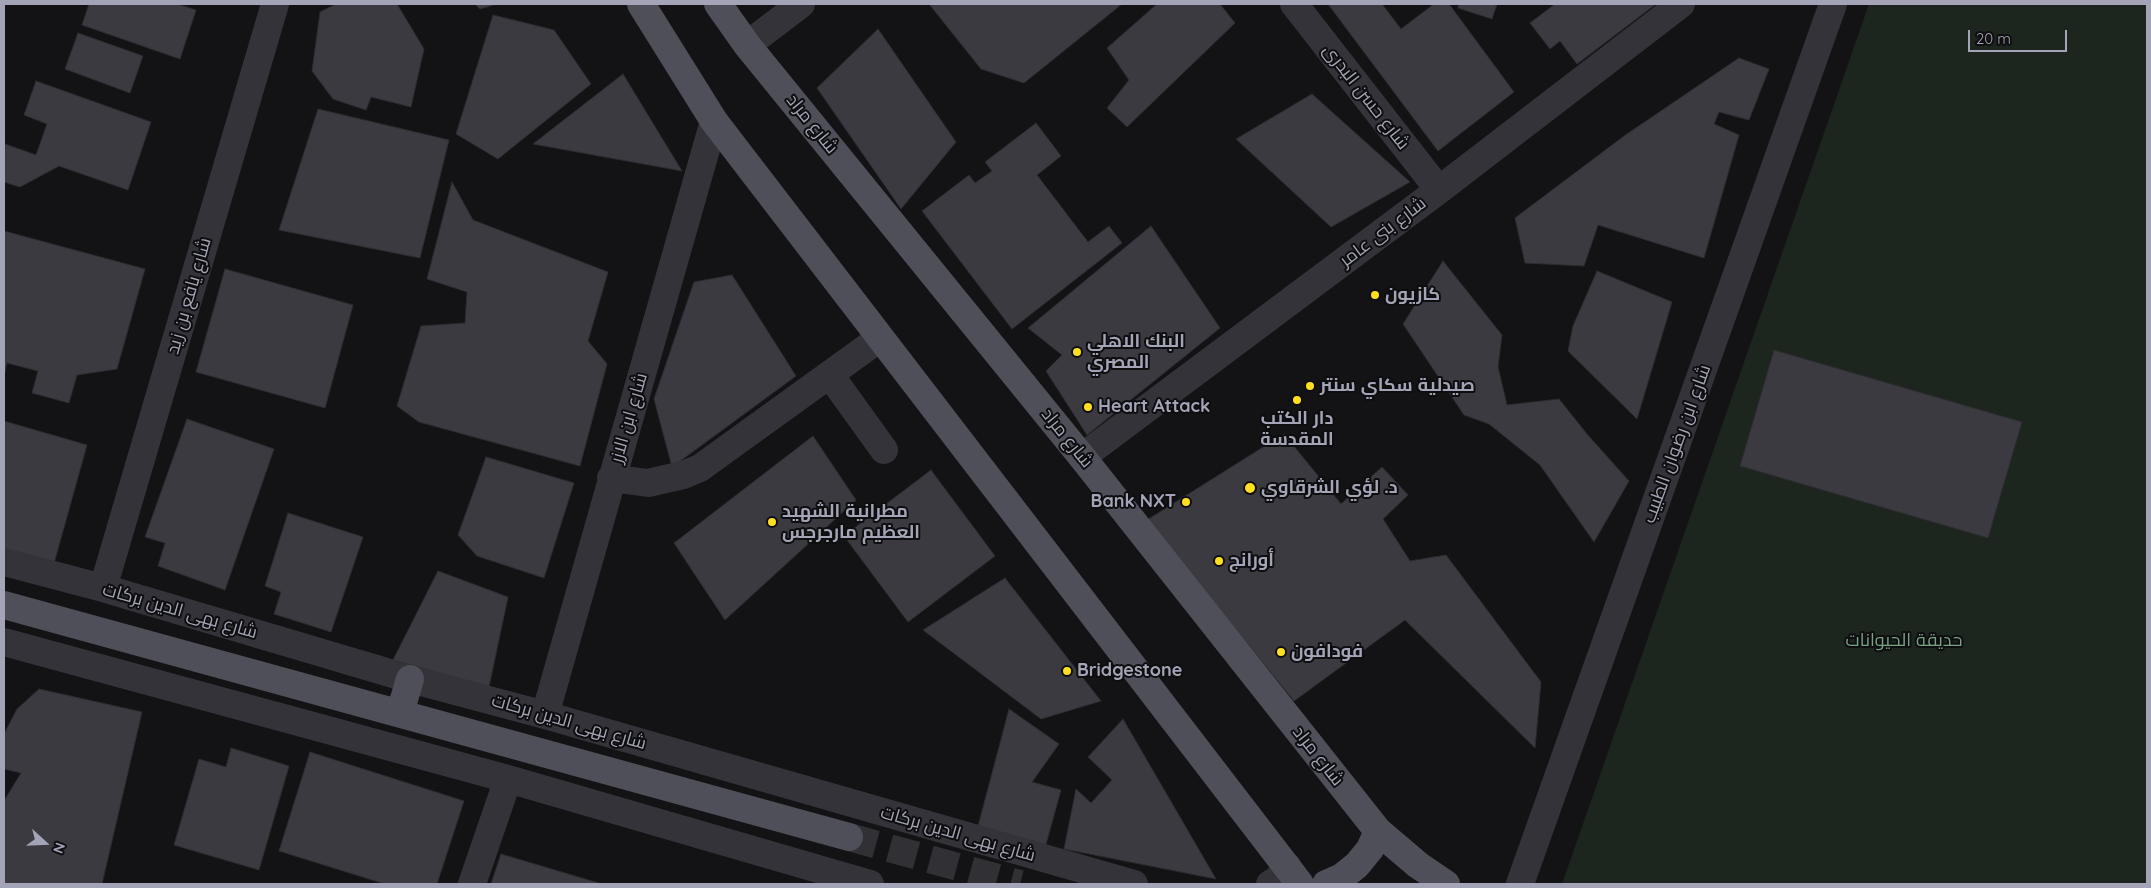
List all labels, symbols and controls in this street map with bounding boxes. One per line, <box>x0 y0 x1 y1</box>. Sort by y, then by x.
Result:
scale bar <box>1971 20 2070 52</box>
text: 20 m <box>1976 29 2011 48</box>
street label: شارع حسن البدرى <box>1318 40 1414 154</box>
street label: شارع مراد <box>781 90 843 158</box>
street label: شارع بنى عامر <box>1336 193 1430 271</box>
street label: شارع يافع بن زيد <box>162 235 216 357</box>
place label: كازيون <box>1385 284 1440 306</box>
marker: كازيون <box>1369 289 1381 301</box>
place label: البنك الاهلي المصري <box>1087 331 1185 374</box>
marker: البنك الاهلي المصري <box>1071 346 1083 358</box>
street label: شارع ابن رضوان الطبيب <box>1638 362 1716 526</box>
street label: شارع ابن الازر <box>606 370 652 466</box>
place label: صيدلية سكاي سنتر <box>1320 375 1475 397</box>
marker: صيدلية سكاي سنتر <box>1304 380 1316 392</box>
marker: دار الكتب المقدسة <box>1291 394 1303 406</box>
place label: Heart Attack <box>1098 396 1210 418</box>
marker: Heart Attack <box>1082 401 1094 413</box>
street label: شارع مراد <box>1036 404 1098 472</box>
place label: دار الكتب المقدسة <box>1260 408 1334 450</box>
place label: د. لؤي الشرقاوي <box>1261 477 1398 499</box>
marker: د. لؤي الشرقاوي <box>1243 481 1257 495</box>
place label: Bank NXT <box>1091 491 1176 513</box>
marker: Bank NXT <box>1180 496 1192 508</box>
place label: مطرانية الشهيد العظيم مارجرجس <box>782 501 920 544</box>
marker: مطرانية الشهيد العظيم مارجرجس <box>766 516 778 528</box>
place label: أورانج <box>1229 550 1274 572</box>
marker: أورانج <box>1213 555 1225 567</box>
street label: شارع بهى الدين بركات <box>100 579 260 643</box>
park label: حديقة الحيوانات <box>1846 630 1962 652</box>
place label: فودافون <box>1291 641 1363 663</box>
marker: فودافون <box>1275 646 1287 658</box>
place label: Bridgestone <box>1077 660 1182 682</box>
marker: Bridgestone <box>1061 665 1073 677</box>
street label: شارع بهى الدين بركات <box>489 690 649 754</box>
street label: شارع مراد <box>1288 722 1348 790</box>
street label: شارع بهى الدين بركات <box>878 802 1038 866</box>
north arrow <box>20 818 70 868</box>
text: N <box>49 840 69 856</box>

